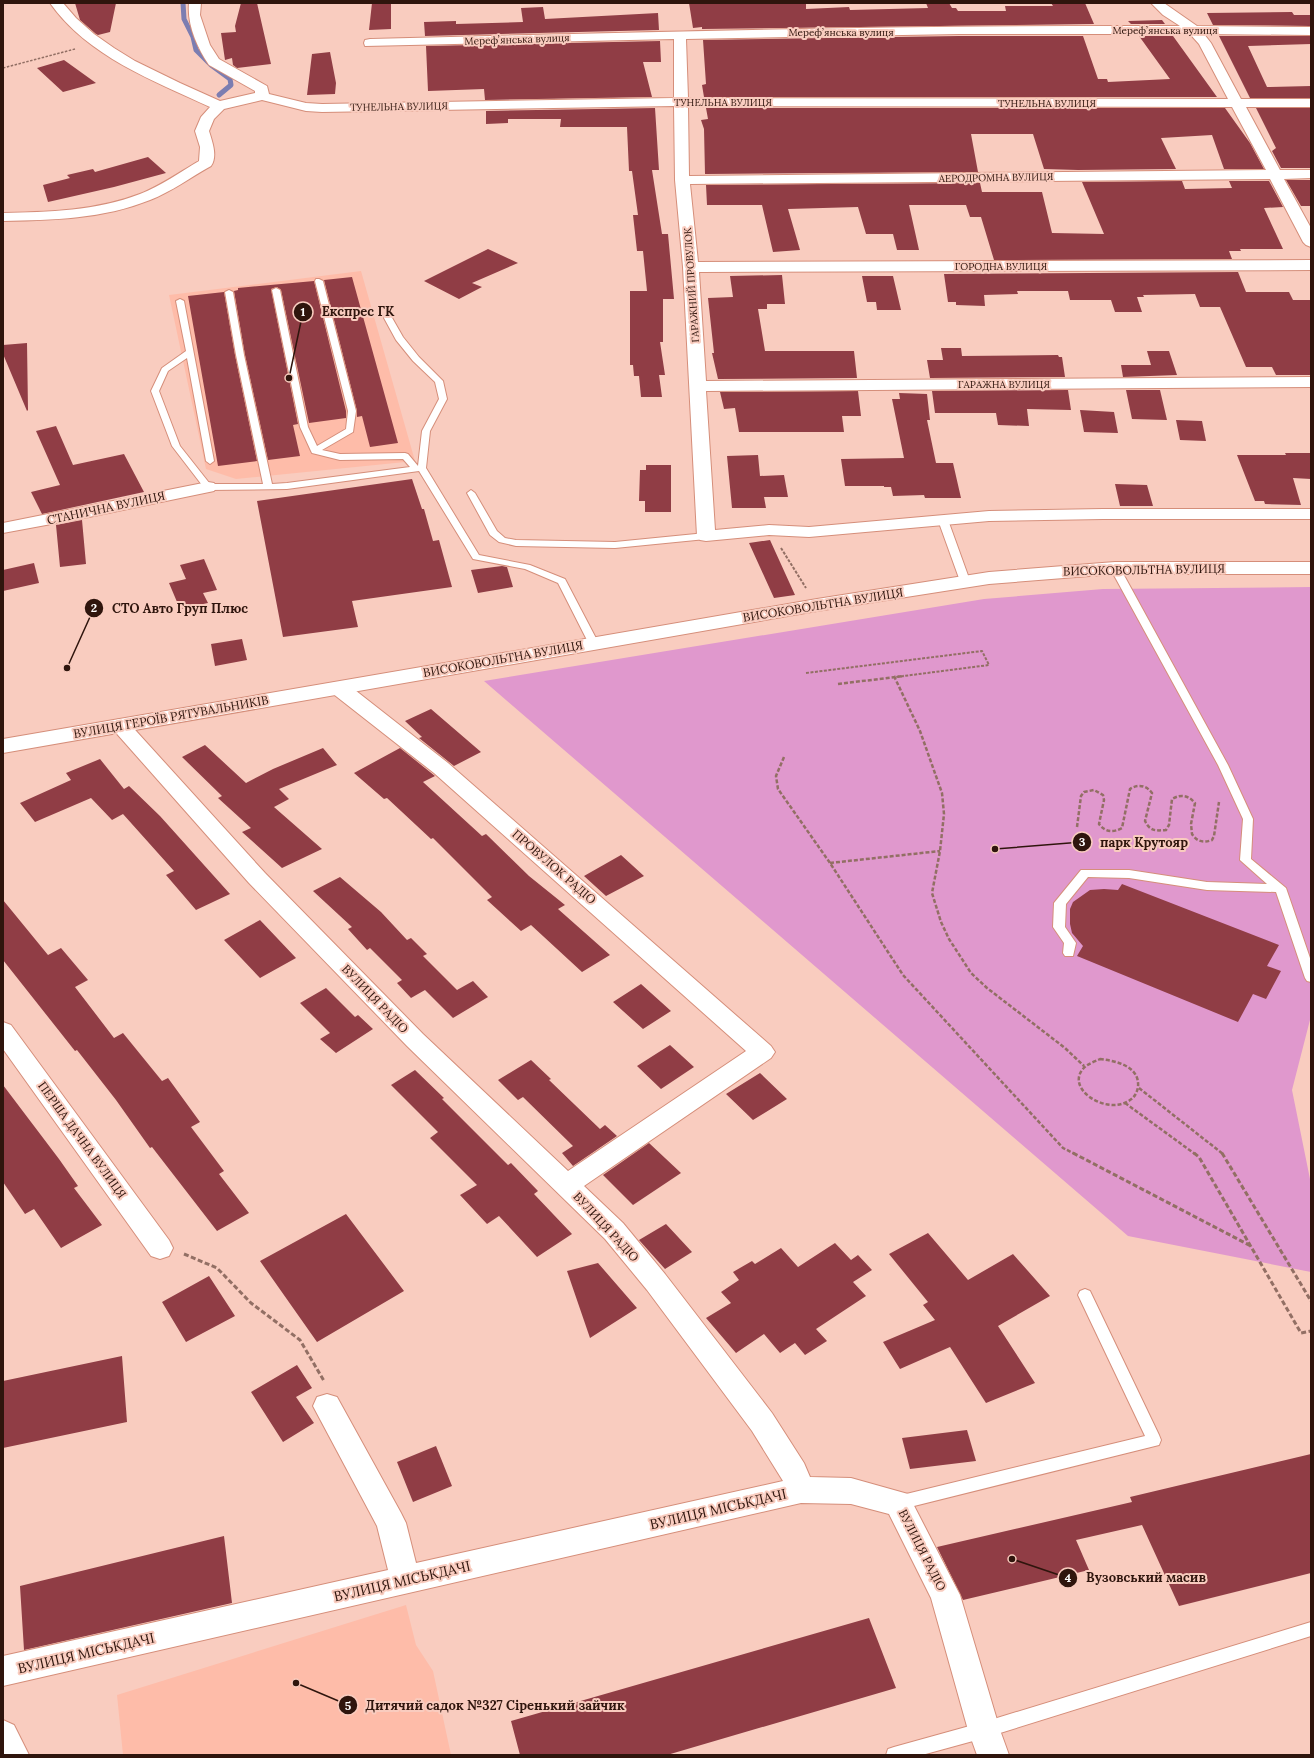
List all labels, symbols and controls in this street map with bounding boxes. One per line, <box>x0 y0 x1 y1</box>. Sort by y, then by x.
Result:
street label: Мерефʼянська вулиця <box>1112 24 1218 37</box>
street label: Мерефʼянська вулиця <box>788 26 894 39</box>
street label: Мерефʼянська вулиця <box>464 31 570 48</box>
street label: ТУНЕЛЬНА ВУЛИЦЯ <box>674 96 772 109</box>
street label: ТУНЕЛЬНА ВУЛИЦЯ <box>998 97 1096 110</box>
street label: ТУНЕЛЬНА ВУЛИЦЯ <box>350 99 448 114</box>
street label: АЕРОДРОМНА ВУЛИЦЯ <box>938 170 1054 185</box>
street label: ГАРАЖНИЙ ПРОВУЛОК <box>681 227 702 343</box>
street label: ГОРОДНА ВУЛИЦЯ <box>955 260 1047 273</box>
callout: Експрес ГК <box>293 299 402 324</box>
text: Експрес ГК <box>322 303 395 320</box>
text: 1 <box>301 304 306 319</box>
street label: ГАРАЖНА ВУЛИЦЯ <box>958 378 1050 391</box>
street label: СТАНИЧНА ВУЛИЦЯ <box>45 488 166 527</box>
street label: ВИСОКОВОЛЬТНА ВУЛИЦЯ <box>1063 561 1225 578</box>
street label: ВИСОКОВОЛЬТНА ВУЛИЦЯ <box>742 584 904 625</box>
callout: СТО Авто Груп Плюс <box>84 596 256 621</box>
text: 2 <box>91 600 97 615</box>
text: СТО Авто Груп Плюс <box>112 600 248 617</box>
street label: ВИСОКОВОЛЬТНА ВУЛИЦЯ <box>422 637 584 680</box>
street label: ВУЛИЦЯ ГЕРОЇВ РЯТУВАЛЬНИКІВ <box>72 692 270 741</box>
street label: ПРОВУЛОК РАДІО <box>509 826 599 907</box>
callout: парк Крутояр <box>1072 830 1196 855</box>
text: 3 <box>1079 834 1086 849</box>
text: парк Крутояр <box>1100 834 1188 851</box>
street label: ВУЛИЦЯ РАДІО <box>339 961 412 1036</box>
street label: ПЕРША ДАЧНА ВУЛИЦЯ <box>35 1078 130 1201</box>
street label: ВУЛИЦЯ РАДІО <box>570 1189 642 1264</box>
street label: ВУЛИЦЯ МІСЬКДАЧІ <box>648 1484 788 1534</box>
street label: ВУЛИЦЯ РАДІО <box>895 1507 949 1593</box>
street label: ВУЛИЦЯ МІСЬКДАЧІ <box>332 1556 472 1606</box>
callout: Вузовський масив <box>1058 1565 1213 1590</box>
text: Вузовський масив <box>1086 1569 1206 1586</box>
text: 4 <box>1065 1570 1072 1585</box>
street label: ВУЛИЦЯ МІСЬКДАЧІ <box>16 1628 156 1678</box>
callout: Дитячий садок №327 Сіренький зайчик <box>338 1693 633 1718</box>
text: Дитячий садок №327 Сіренький зайчик <box>365 1697 625 1714</box>
text: 5 <box>345 1698 352 1713</box>

